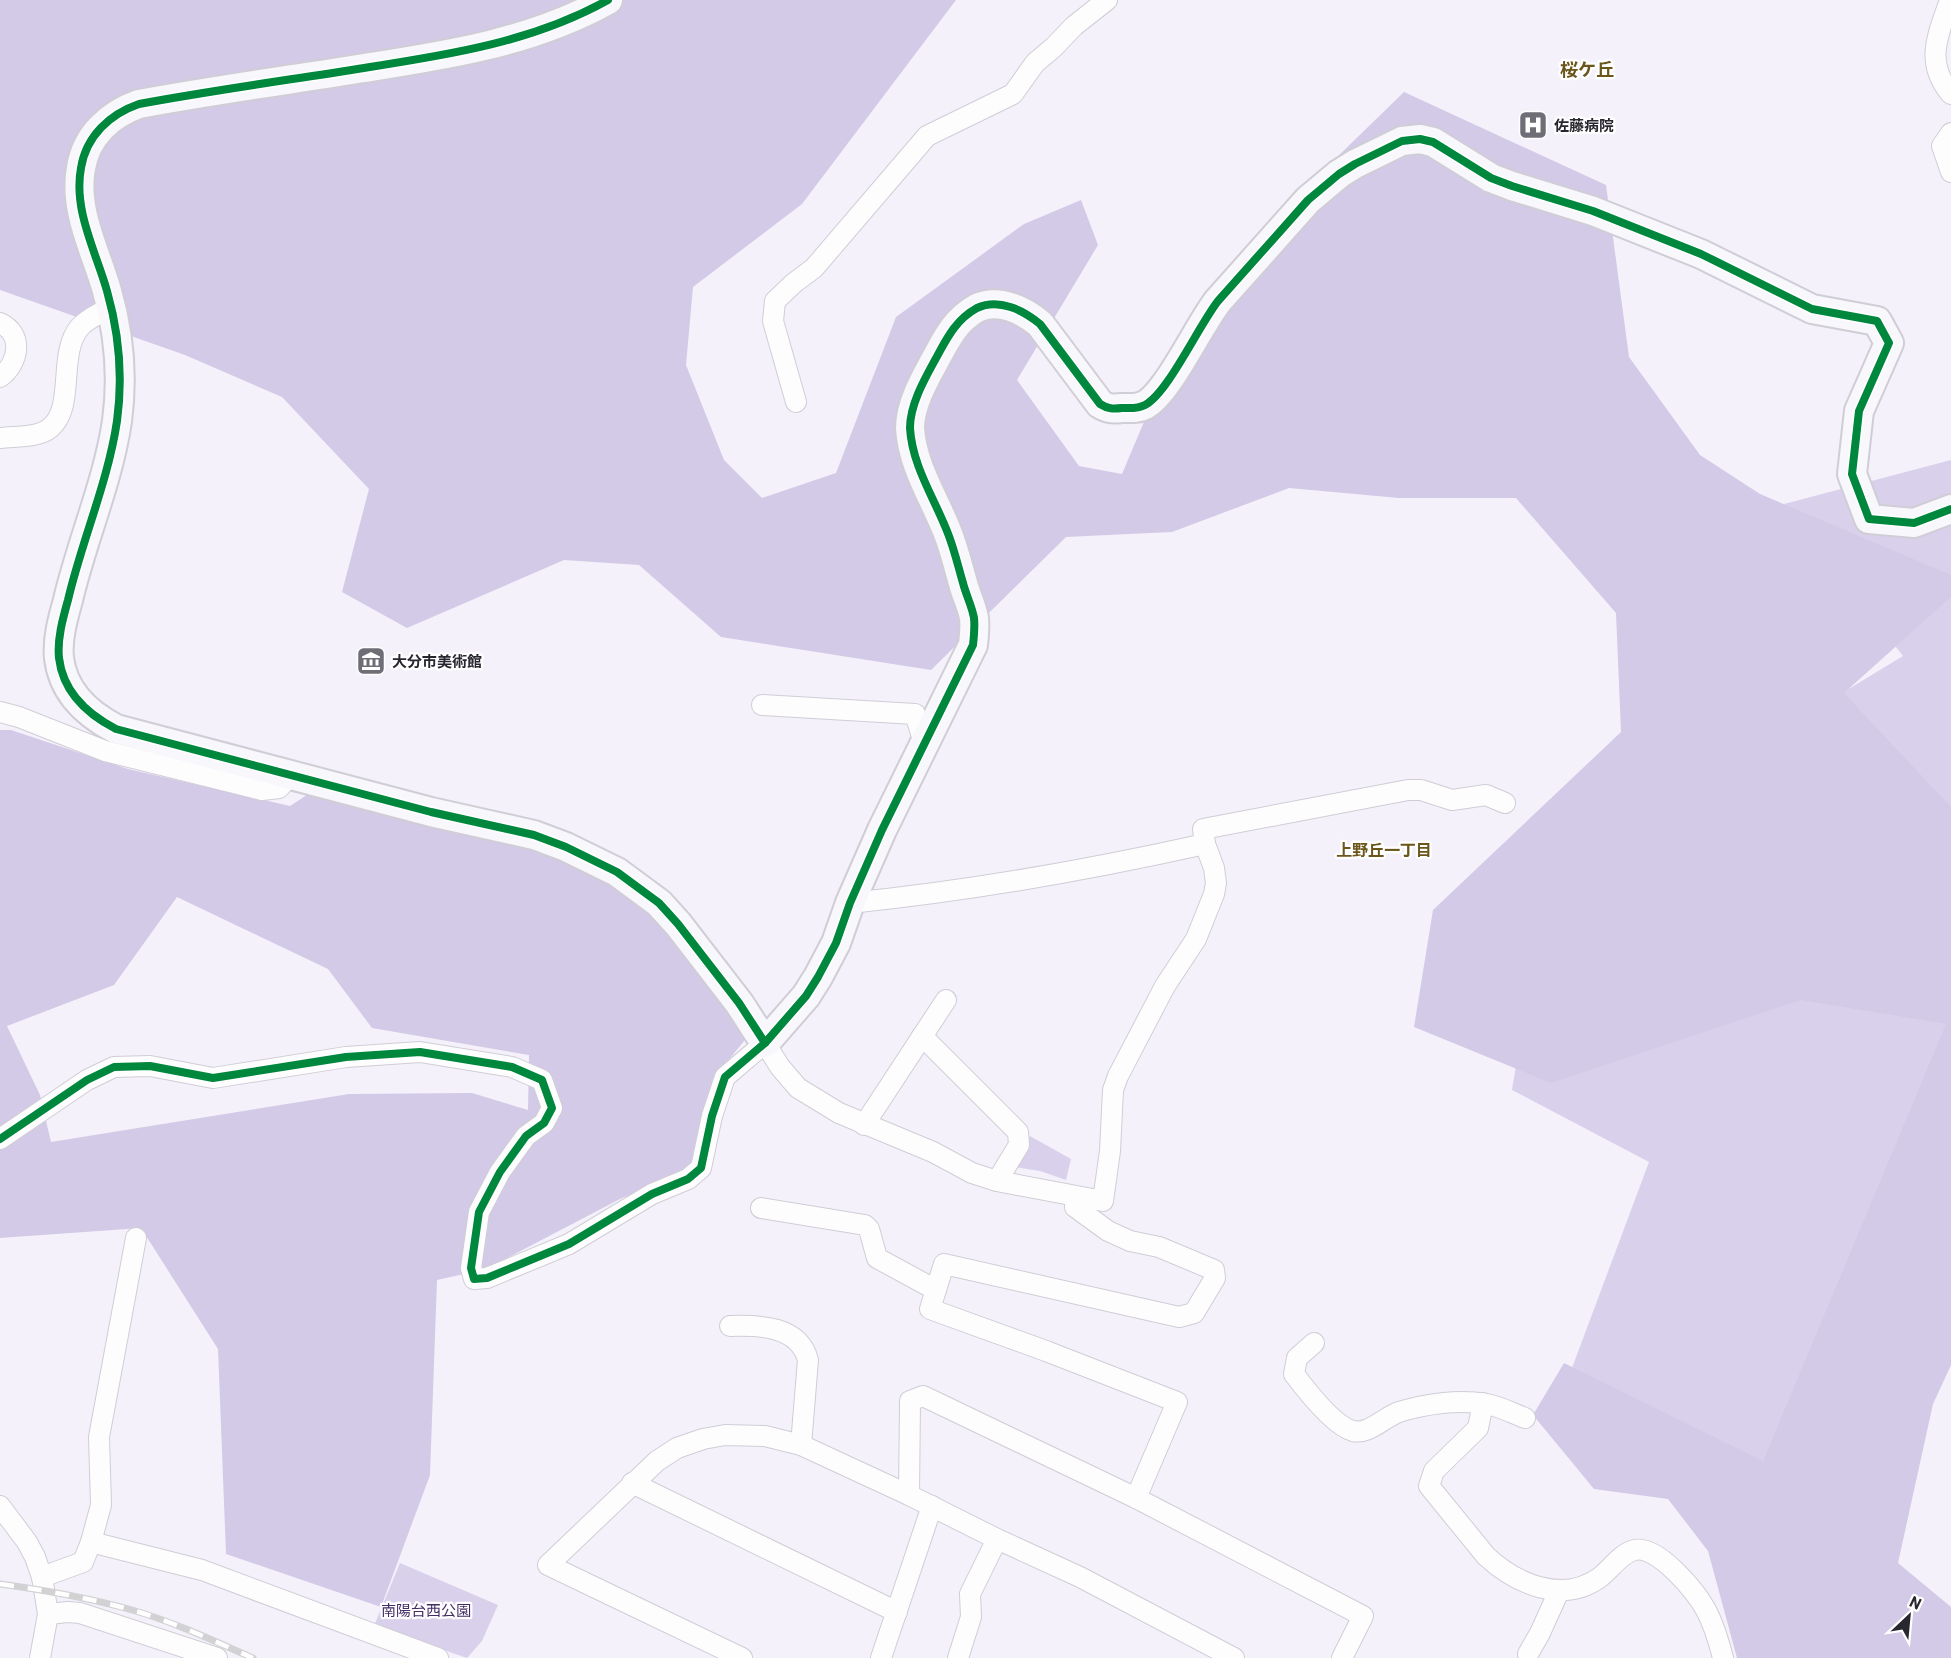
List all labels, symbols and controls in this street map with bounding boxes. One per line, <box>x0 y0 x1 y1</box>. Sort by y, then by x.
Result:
district label: 桜ケ丘 <box>1560 58 1614 80</box>
hospital icon: 佐藤病院 <box>1517 109 1549 141</box>
place label: 佐藤病院 <box>1554 116 1614 134</box>
museum icon: 大分市美術館 <box>355 645 387 677</box>
place label: 大分市美術館 <box>392 652 482 670</box>
district label: 上野丘一丁目 <box>1336 840 1432 859</box>
north arrow <box>1879 1586 1939 1646</box>
text: N <box>1907 1591 1925 1613</box>
park label: 南陽台西公園 <box>381 1601 471 1619</box>

